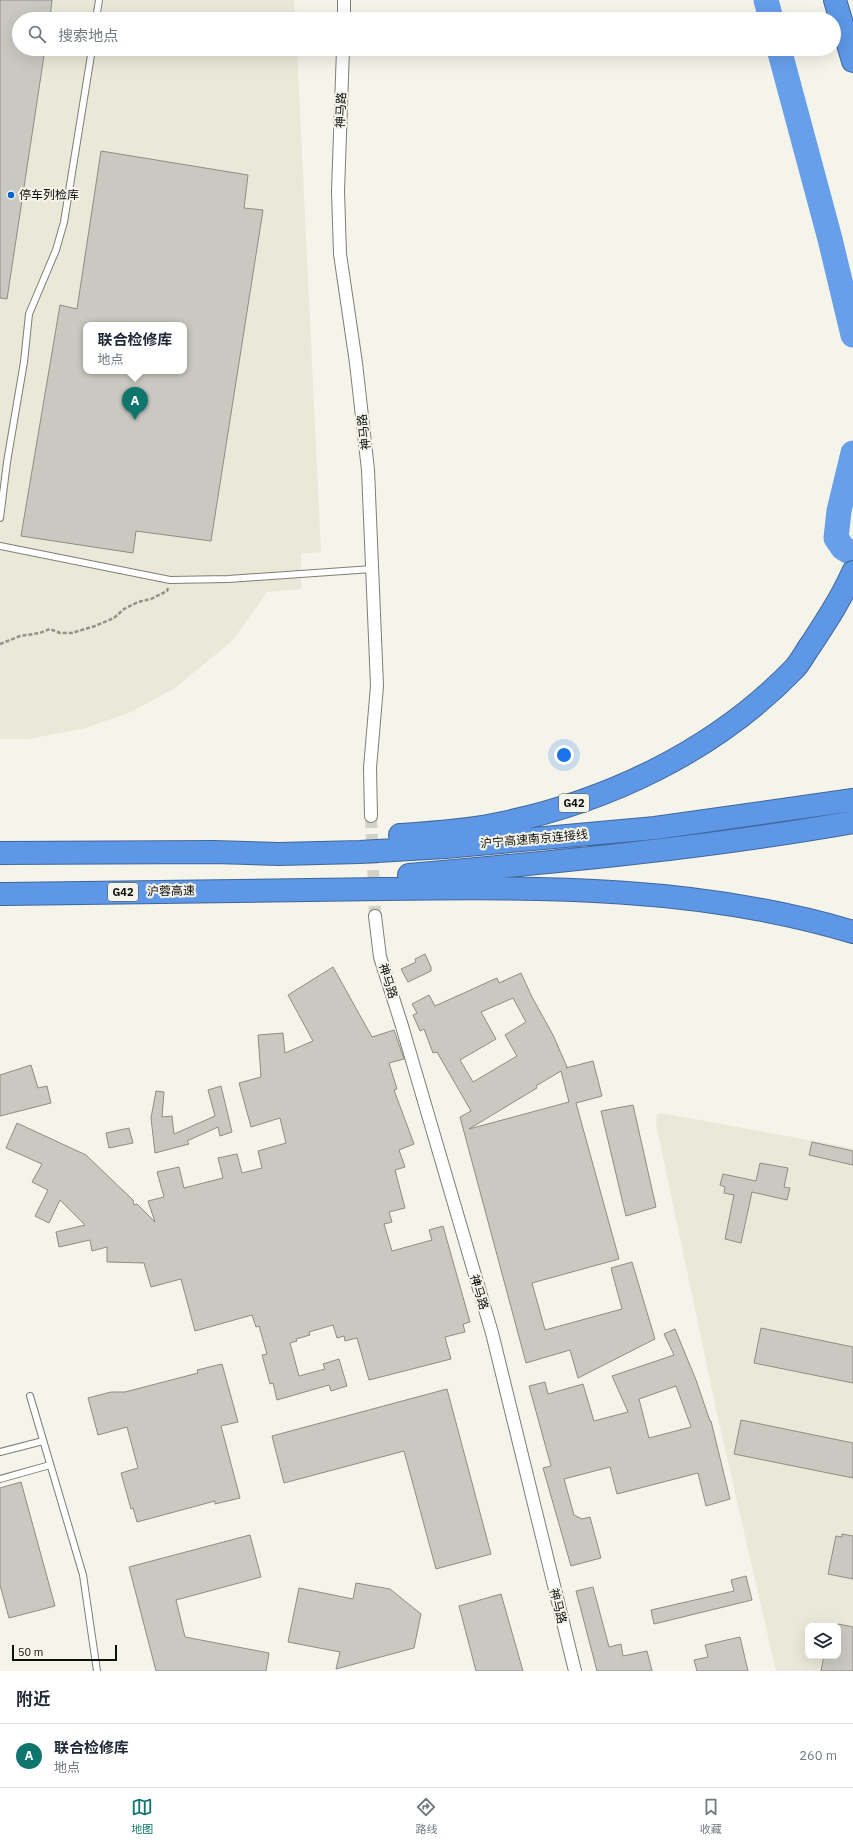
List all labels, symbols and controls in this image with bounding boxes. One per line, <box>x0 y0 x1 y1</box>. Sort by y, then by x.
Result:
search box <box>12 12 841 56</box>
icon: search <box>26 23 48 45</box>
text: 搜索地点 <box>58 26 118 45</box>
street label: 神马路 <box>332 92 349 128</box>
place label: 停车列检库 <box>19 187 79 202</box>
marker: 停车列检库 <box>6 190 16 200</box>
popup <box>83 322 187 374</box>
text: 联合检修库 <box>97 330 173 349</box>
text: 地点 <box>97 351 124 368</box>
pin: A <box>122 387 148 420</box>
street label: 神马路 <box>354 413 373 451</box>
your location <box>554 745 574 765</box>
road number: G42 <box>559 794 589 812</box>
street label: 沪宁高速南京连接线 <box>480 826 588 851</box>
road number: G42 <box>108 883 138 901</box>
street label: 沪蓉高速 <box>147 883 195 898</box>
street label: 神马路 <box>376 961 401 1000</box>
street label: 神马路 <box>467 1272 492 1311</box>
street label: 神马路 <box>547 1587 570 1625</box>
map controls <box>805 1623 841 1659</box>
button: layers <box>805 1623 841 1659</box>
scale bar <box>12 1643 117 1662</box>
text: 50 m <box>18 1645 43 1659</box>
text: 附近 <box>16 1688 50 1710</box>
text: 联合检修库 <box>54 1738 129 1757</box>
text: A <box>25 1747 33 1764</box>
text: 260 m <box>799 1747 837 1764</box>
text: 地点 <box>54 1759 80 1776</box>
tab: 地图 <box>131 1796 153 1836</box>
tab: 路线 <box>415 1796 437 1836</box>
tab: 收藏 <box>700 1796 722 1836</box>

